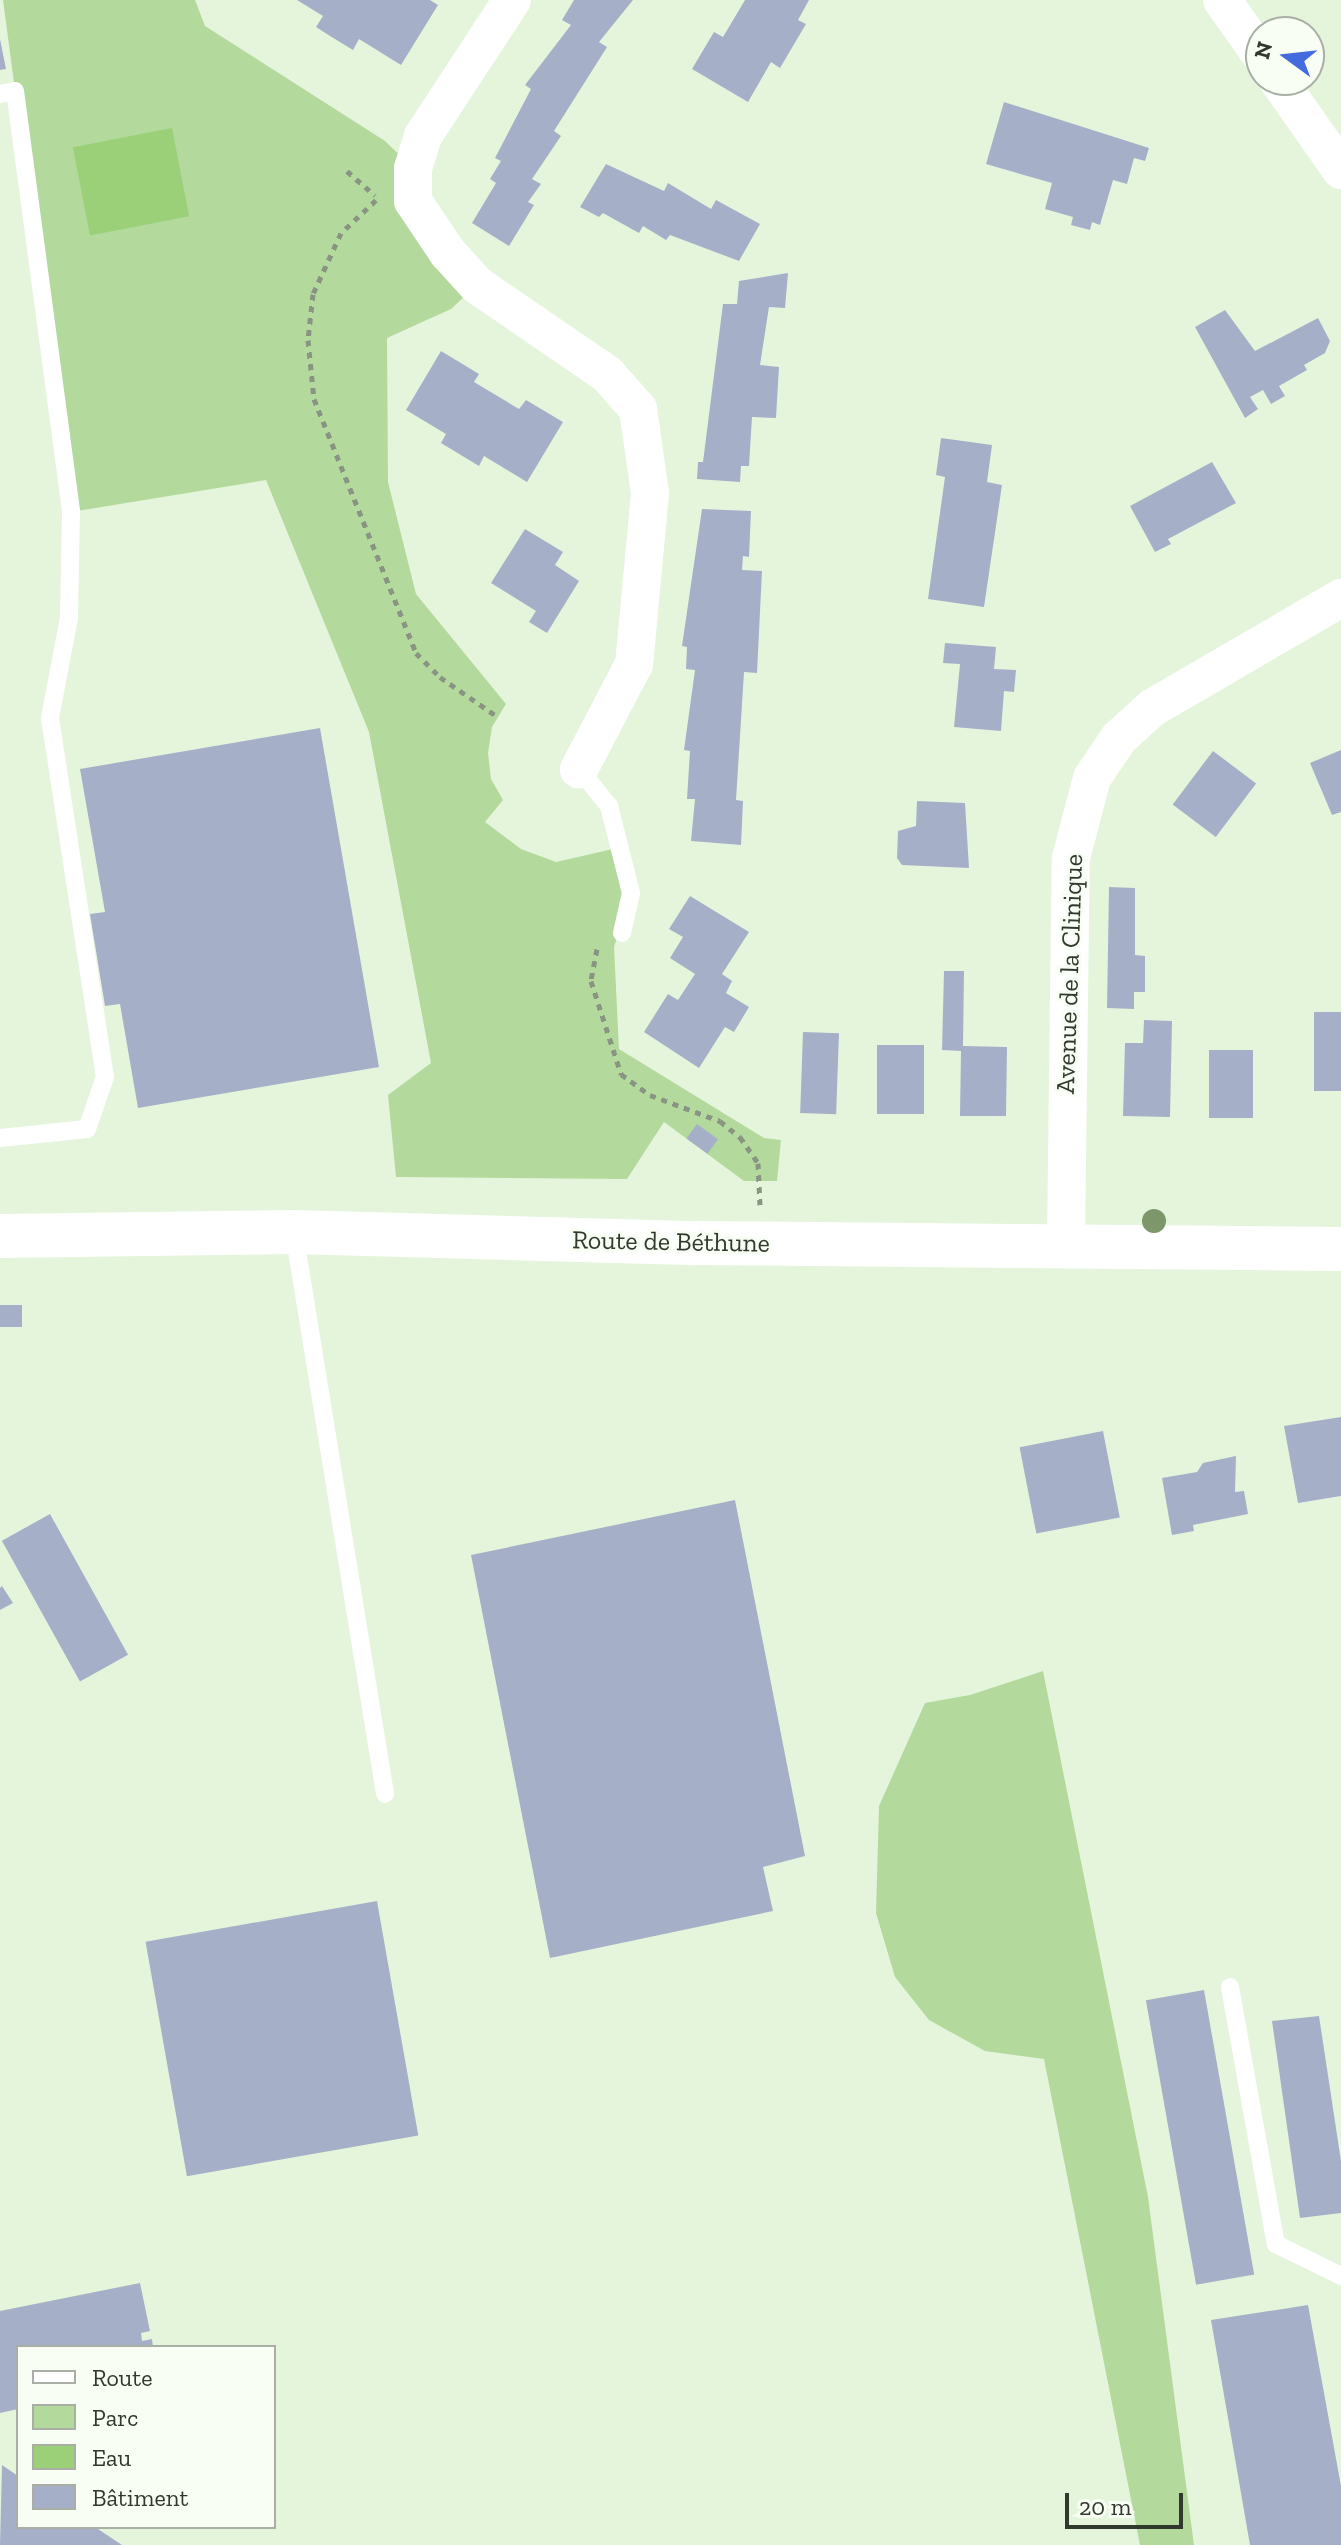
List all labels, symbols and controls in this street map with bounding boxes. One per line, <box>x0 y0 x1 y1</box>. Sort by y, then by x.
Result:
north arrow <box>1245 16 1325 96</box>
text: N <box>1248 39 1278 62</box>
street label: Avenue de la Clinique <box>1050 854 1090 1094</box>
street label: Route de Béthune <box>572 1225 770 1259</box>
legend <box>16 2345 276 2529</box>
text: Route <box>92 2363 152 2392</box>
text: Parc <box>92 2403 138 2432</box>
text: Eau <box>92 2443 131 2472</box>
scale bar <box>1069 2477 1187 2527</box>
text: Bâtiment <box>92 2483 188 2512</box>
text: 20 m <box>1079 2492 1131 2521</box>

